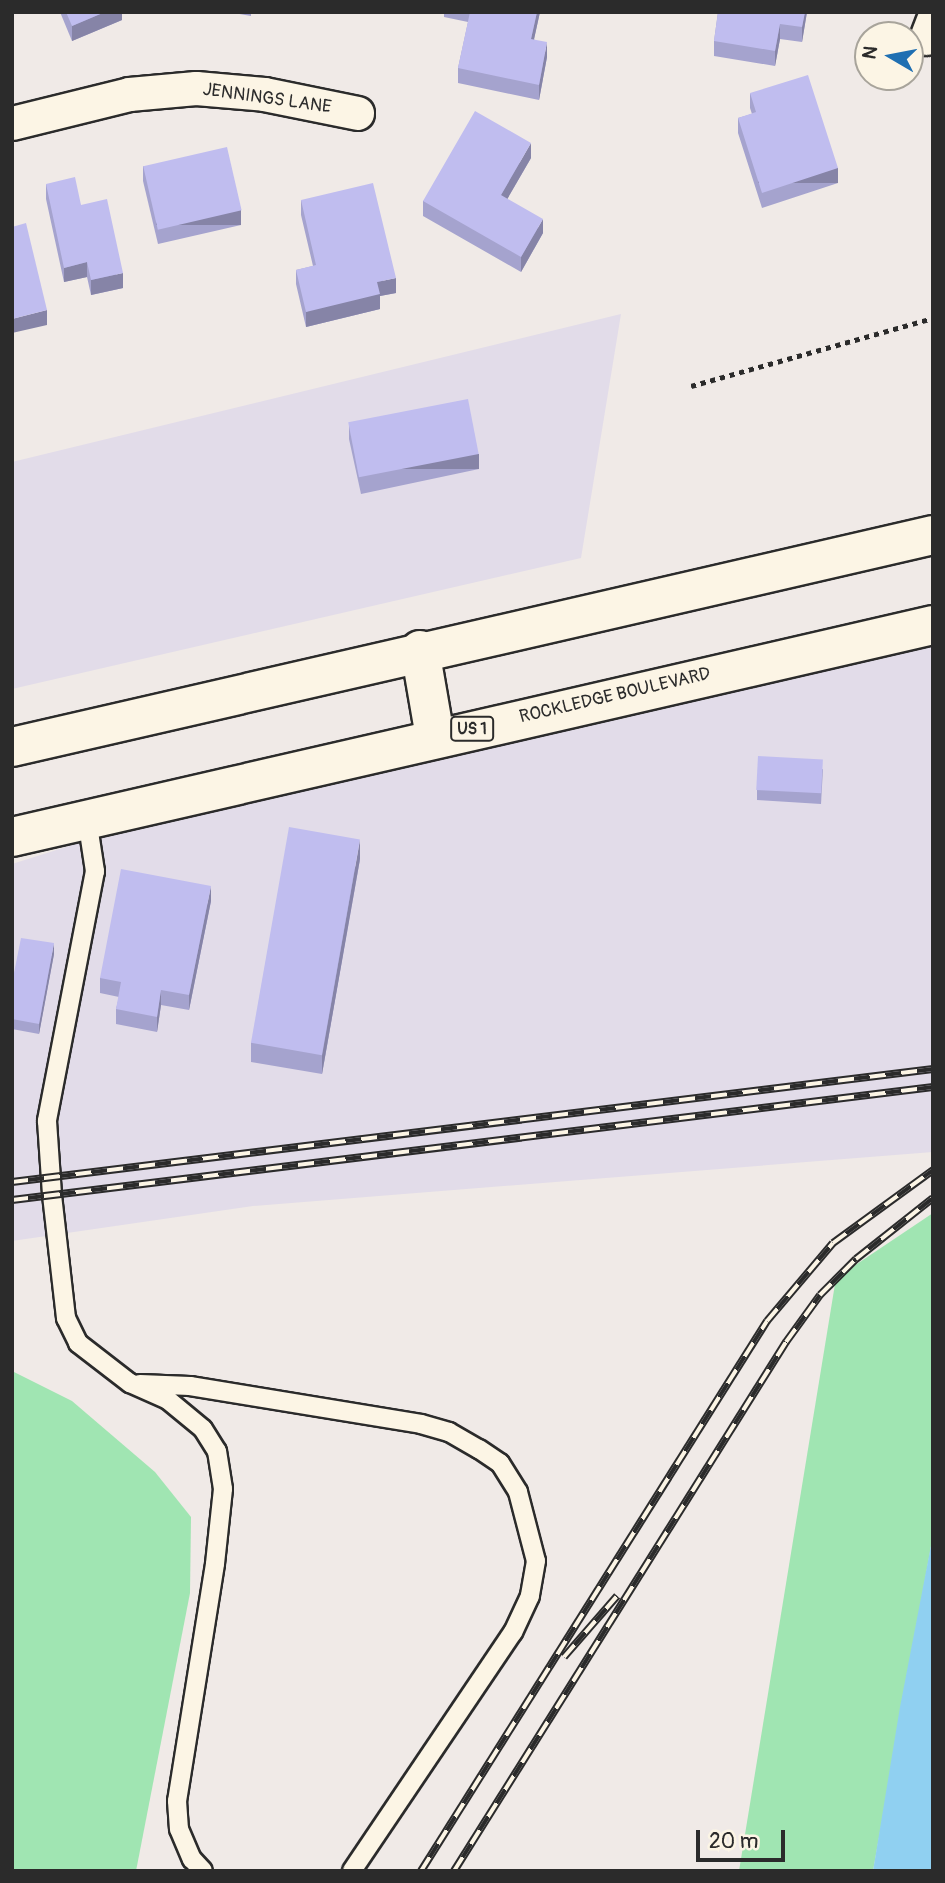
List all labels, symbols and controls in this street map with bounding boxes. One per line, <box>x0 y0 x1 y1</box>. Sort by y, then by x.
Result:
north arrow <box>854 21 924 91</box>
text: N <box>857 44 883 61</box>
street label: JENNINGS LANE <box>201 79 333 119</box>
street label: ROCKLEDGE BOULEVARD <box>517 663 713 729</box>
road number: US 1 <box>449 716 495 742</box>
scale bar <box>700 1816 789 1860</box>
text: 20 m <box>709 1828 758 1855</box>

